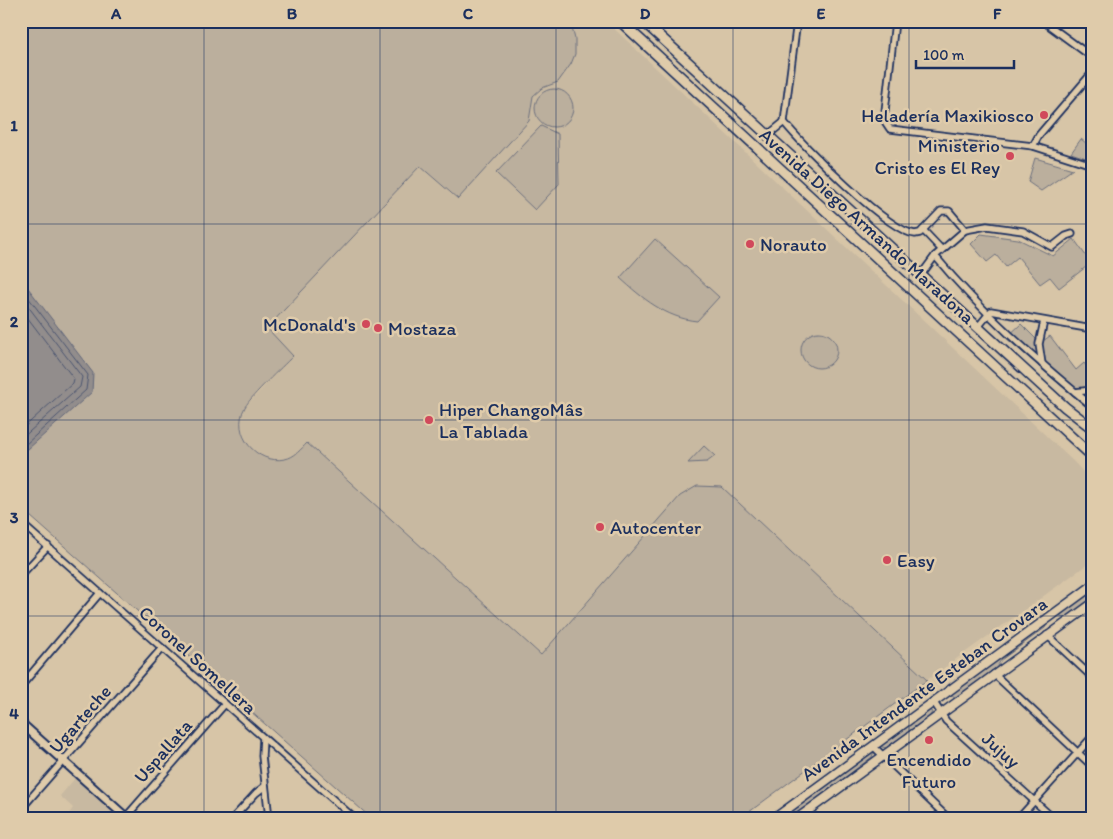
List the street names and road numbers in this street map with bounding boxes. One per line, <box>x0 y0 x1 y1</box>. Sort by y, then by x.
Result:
street label: Avenida Diego Armando Maradona <box>755 123 979 329</box>
street label: Avenida Intendente Esteban Crovara <box>797 592 1051 786</box>
street label: Coronel Somellera <box>134 601 262 719</box>
street label: Ugarteche <box>44 680 116 758</box>
street label: Uspallata <box>129 714 197 788</box>
street label: Jujuy <box>977 727 1025 773</box>

